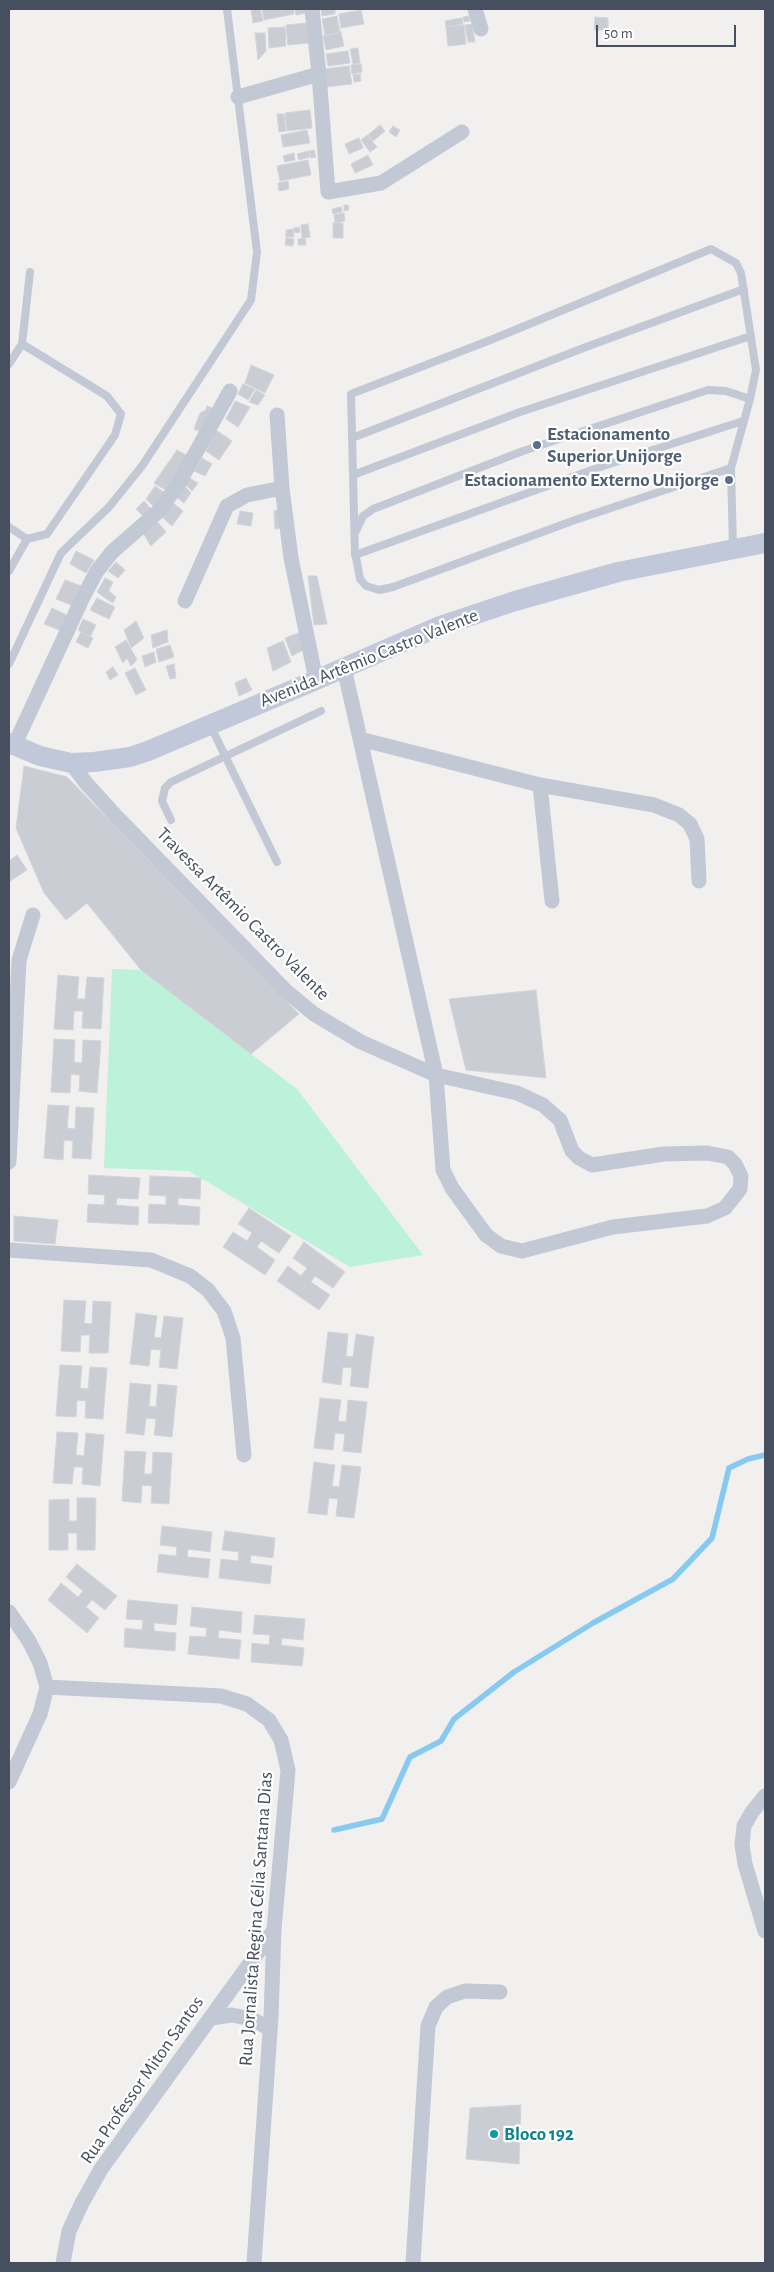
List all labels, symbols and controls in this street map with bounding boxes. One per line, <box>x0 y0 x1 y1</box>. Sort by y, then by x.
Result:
scale bar <box>599 15 739 47</box>
text: 50 m <box>604 26 633 41</box>
place label: Estacionamento Superior Unijorge <box>547 423 682 467</box>
marker: Estacionamento Superior Unijorge <box>531 439 543 451</box>
place label: Estacionamento Externo Unijorge <box>464 469 719 491</box>
marker: Estacionamento Externo Unijorge <box>723 474 735 486</box>
street label: Avenida Artêmio Castro Valente <box>256 604 482 712</box>
street label: Travessa Artêmio Castro Valente <box>152 823 334 1005</box>
street label: Rua Jornalista Regina Célia Santana Dias <box>234 1771 278 2067</box>
street label: Rua Professor Miton Santos <box>75 1992 209 2168</box>
place label: Bloco 192 <box>504 2123 574 2145</box>
marker: Bloco 192 <box>488 2128 500 2140</box>

